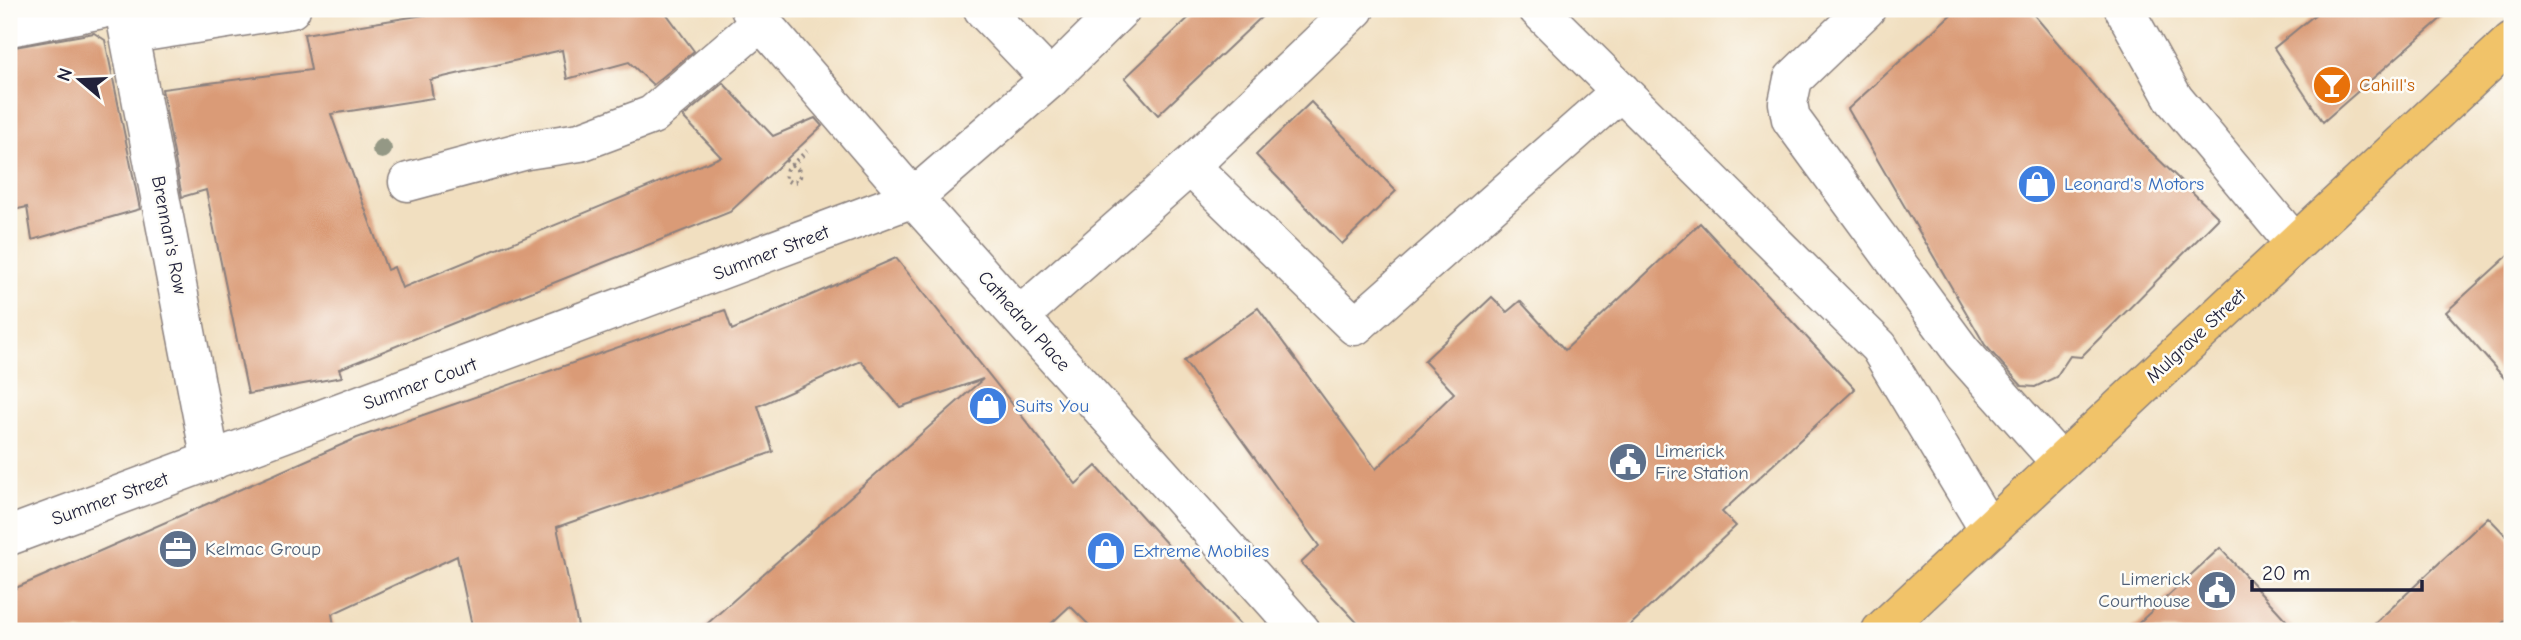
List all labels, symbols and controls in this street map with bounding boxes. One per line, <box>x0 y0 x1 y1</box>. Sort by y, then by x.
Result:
north arrow <box>46 46 116 116</box>
bar icon: Cahill's <box>2311 64 2353 106</box>
text: N <box>52 65 77 84</box>
place label: Cahill's <box>2359 74 2415 96</box>
shop icon: Leonard's Motors <box>2016 163 2058 205</box>
place label: Leonard's Motors <box>2064 173 2204 195</box>
street label: Brennan's Row <box>147 174 191 297</box>
street label: Summer Street <box>710 221 833 285</box>
street label: Cathedral Place <box>973 266 1075 376</box>
street label: Mulgrave Street <box>2142 284 2251 388</box>
street label: Summer Court <box>360 353 480 415</box>
shop icon: Suits You <box>967 385 1009 427</box>
place label: Suits You <box>1015 395 1089 417</box>
place label: Limerick Fire Station <box>1655 440 1749 484</box>
public building icon: Limerick Fire Station <box>1607 441 1649 483</box>
street label: Summer Street <box>49 468 172 530</box>
office icon: Kelmac Group <box>157 528 199 570</box>
shop icon: Extreme Mobiles <box>1085 530 1127 572</box>
place label: Kelmac Group <box>205 538 321 560</box>
place label: Extreme Mobiles <box>1133 540 1269 562</box>
scale bar <box>2252 549 2421 593</box>
text: 20 m <box>2262 561 2310 585</box>
place label: Limerick Courthouse <box>2098 568 2191 612</box>
public building icon: Limerick Courthouse <box>2196 569 2238 611</box>

